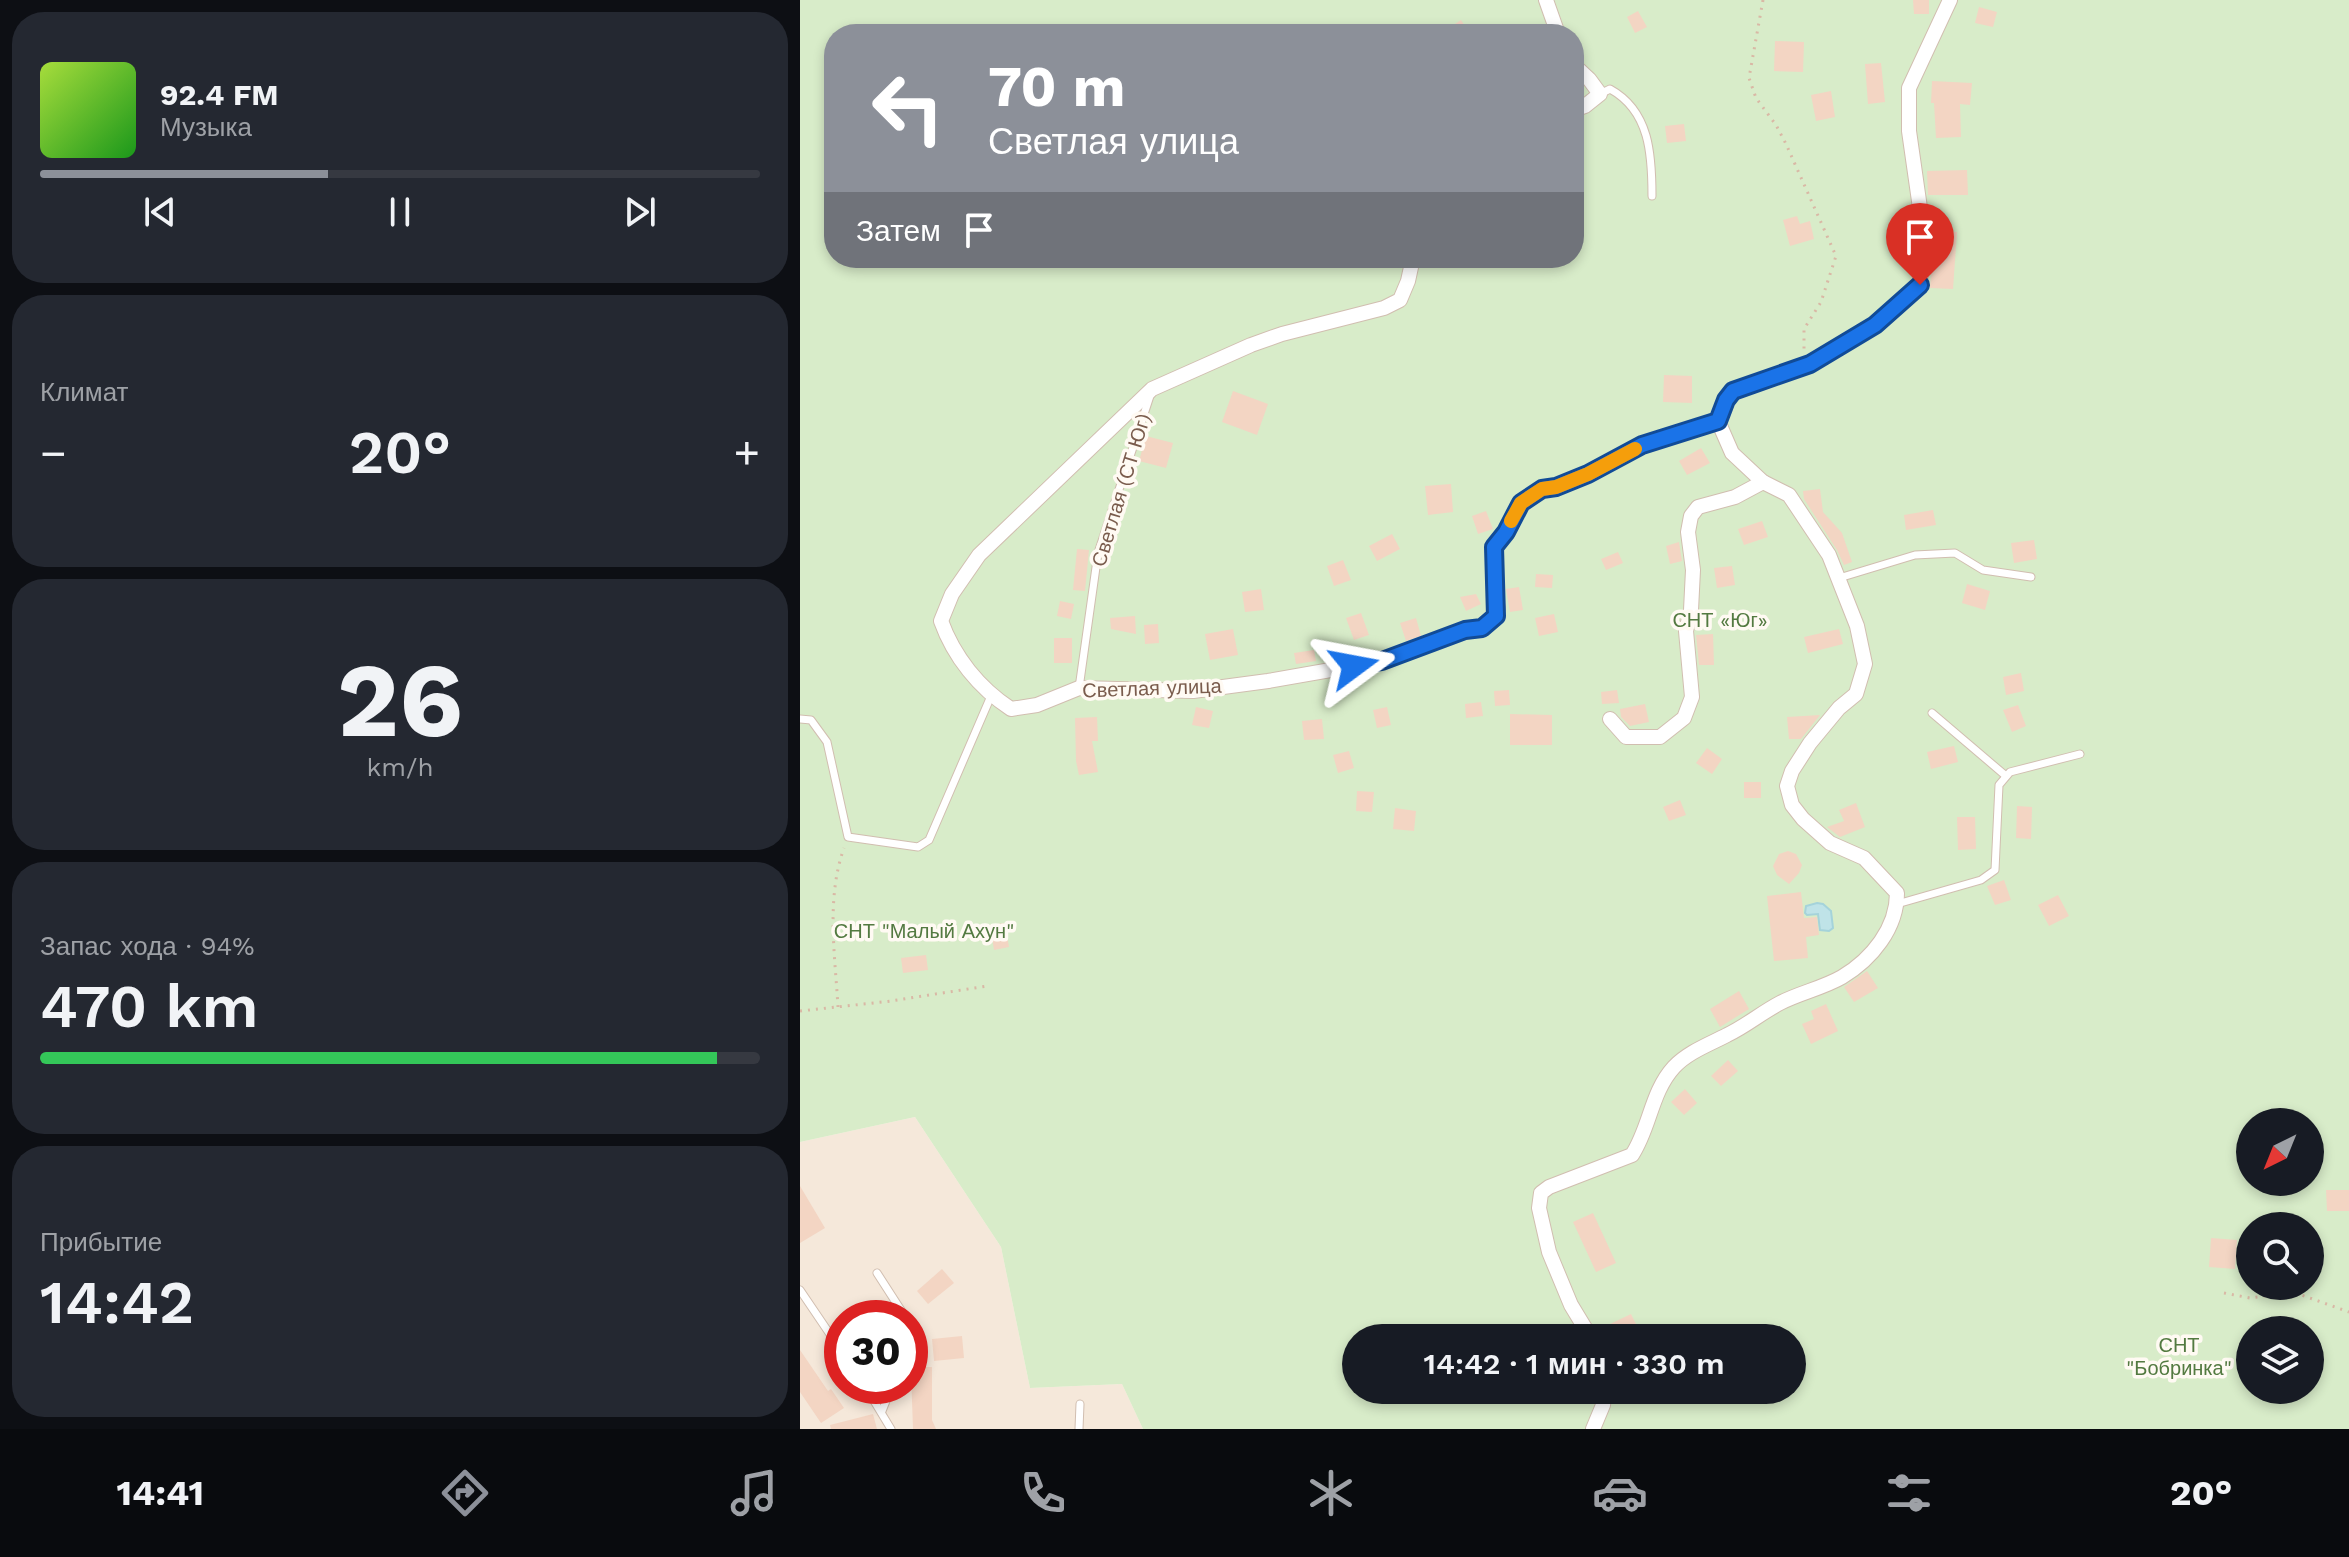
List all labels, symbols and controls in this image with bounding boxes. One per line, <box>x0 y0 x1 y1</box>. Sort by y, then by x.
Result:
text: 70 m <box>988 54 1125 120</box>
icon: left <box>856 56 960 160</box>
text: 92.4 FM <box>160 77 279 112</box>
text: Музыка <box>160 112 252 142</box>
text: Светлая улица <box>988 121 1239 163</box>
icon: previous <box>138 190 182 234</box>
icon: pause <box>378 190 422 234</box>
icon: next <box>618 190 662 234</box>
pin <box>1886 203 1954 285</box>
icon: arrive <box>957 208 1001 252</box>
text: Затем <box>856 213 941 248</box>
icon: arrive <box>1898 215 1942 259</box>
text: Климат <box>40 377 129 407</box>
street label: Светлая (СТ Юг) <box>1086 411 1156 569</box>
text: 20° <box>349 417 451 488</box>
text: − <box>40 427 67 479</box>
text: + <box>733 427 760 479</box>
park label: СНТ «Юг» <box>1672 608 1768 632</box>
position arrow <box>1312 624 1396 708</box>
text: 26 <box>337 639 463 761</box>
street label: Светлая улица <box>1082 674 1223 702</box>
text: km/h <box>367 752 433 782</box>
park label: СНТ "Малый Ахун" <box>834 919 1014 943</box>
text: Запас хода · 94% <box>40 931 255 961</box>
text: 470 km <box>40 971 258 1042</box>
north arrow <box>2236 1108 2324 1196</box>
map controls <box>2236 1108 2324 1404</box>
button: search <box>2236 1212 2324 1300</box>
text: Прибытие <box>40 1227 162 1257</box>
text: 14:42 <box>40 1267 194 1338</box>
speed limit sign: 30 <box>824 1300 928 1404</box>
button: layers <box>2236 1316 2324 1404</box>
park label: СНТ "Бобринка" <box>2126 1333 2232 1380</box>
text: 14:42 · 1 мин · 330 m <box>1423 1346 1725 1381</box>
icon: directions <box>437 1465 493 1521</box>
icon: music <box>726 1465 782 1521</box>
icon: phone <box>1015 1465 1071 1521</box>
icon: climate <box>1303 1465 1359 1521</box>
icon: car <box>1592 1465 1648 1521</box>
icon: filters <box>1881 1465 1937 1521</box>
text: 14:41 <box>116 1472 204 1514</box>
text: 20° <box>2170 1472 2232 1514</box>

